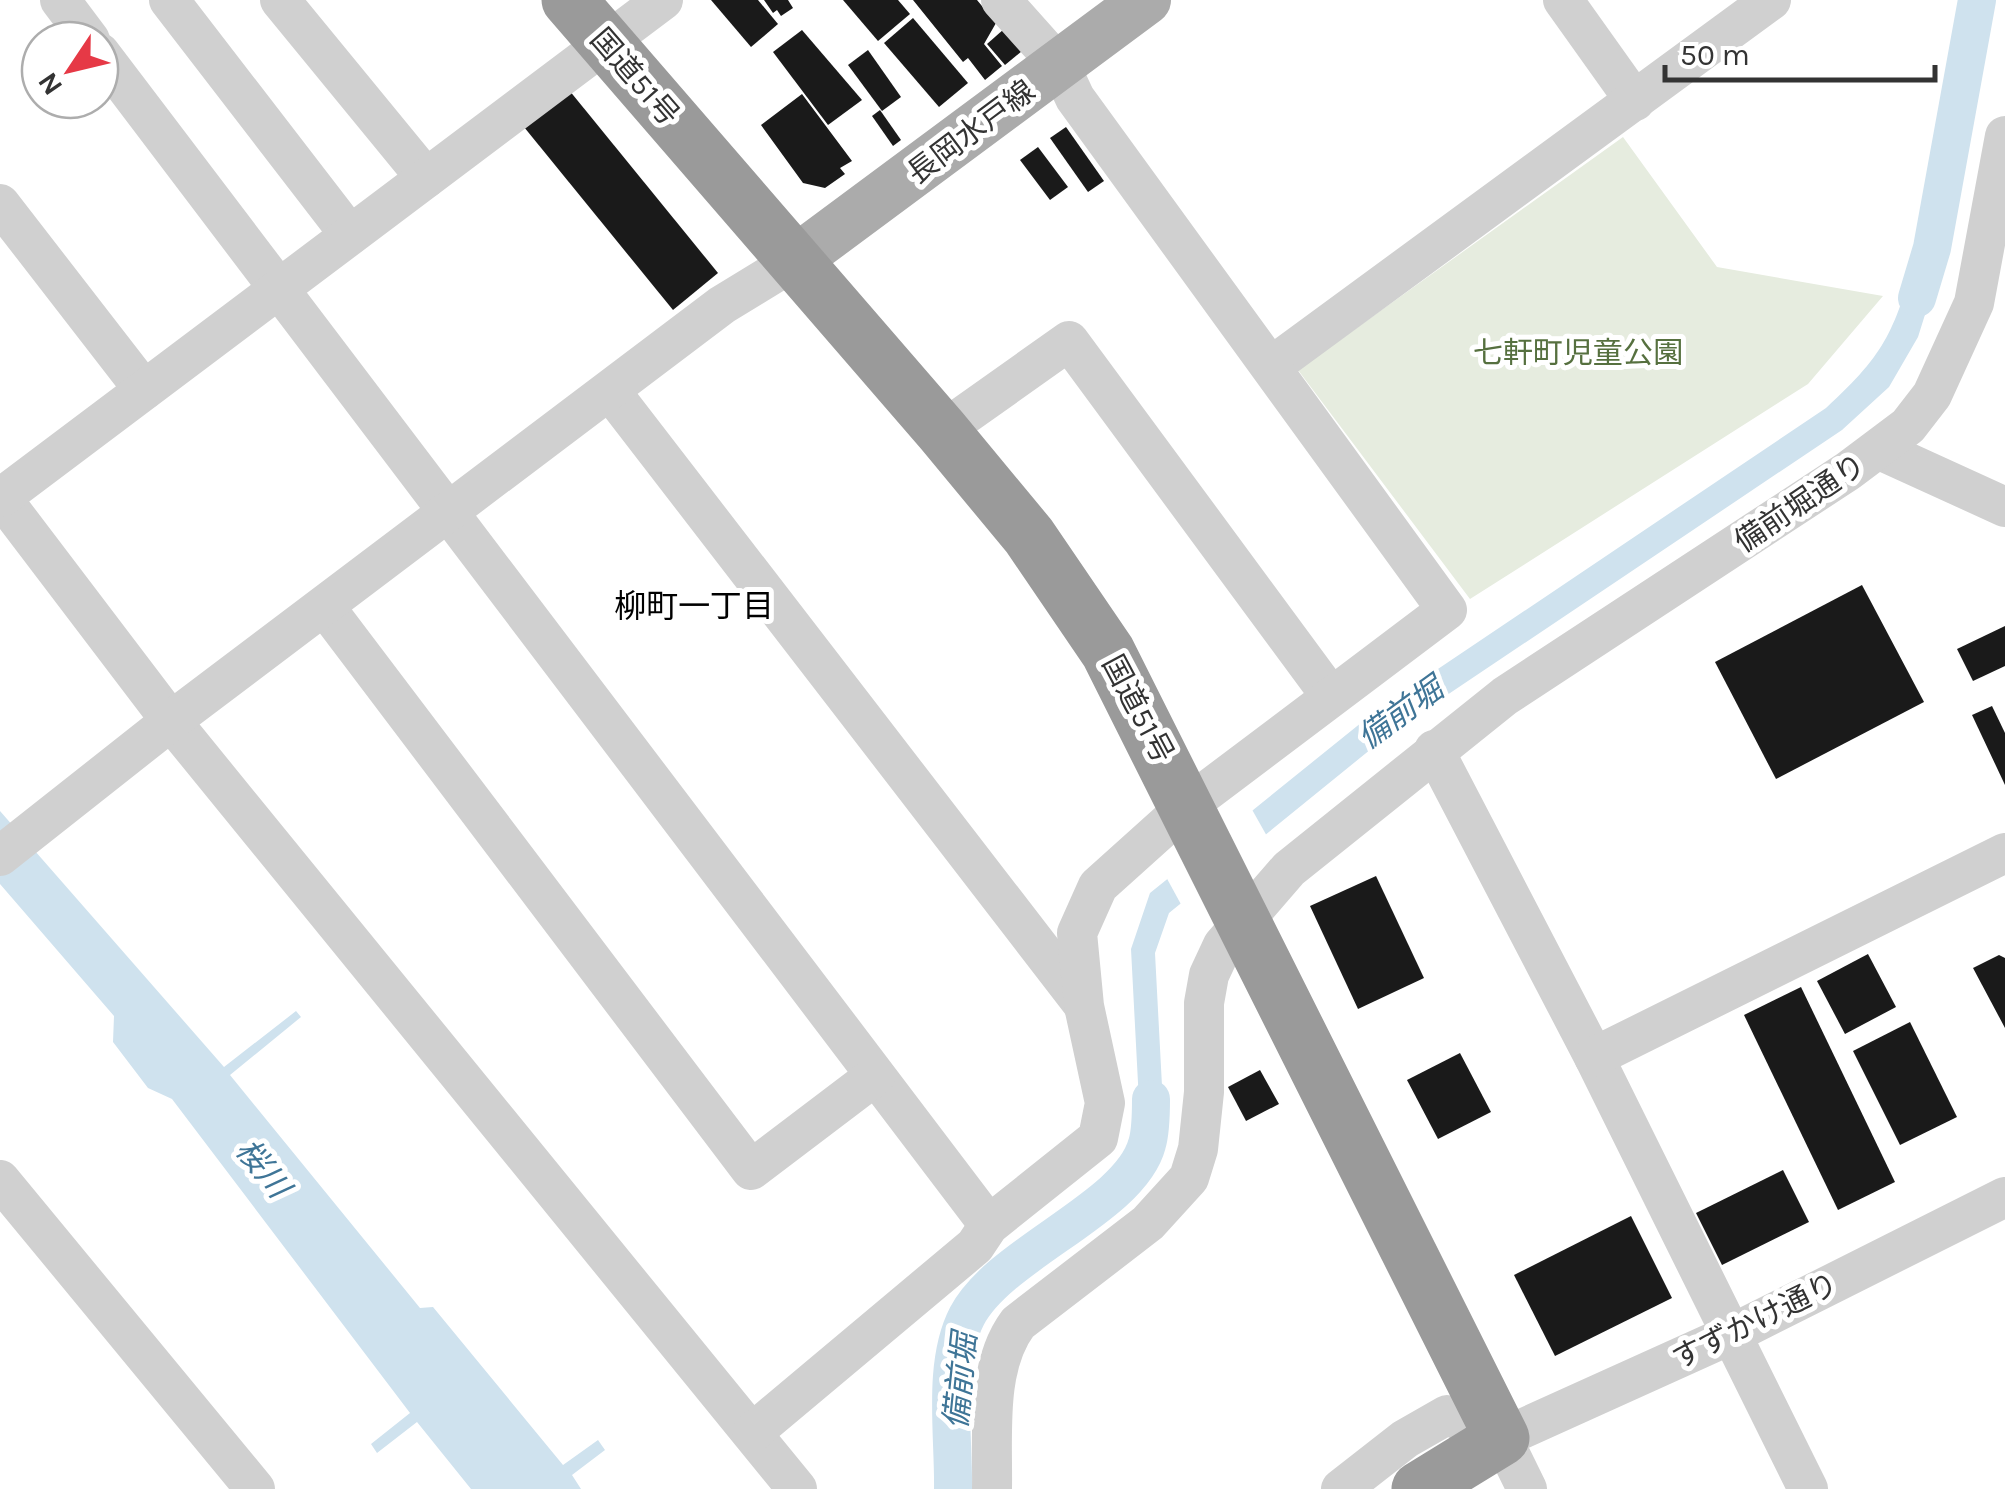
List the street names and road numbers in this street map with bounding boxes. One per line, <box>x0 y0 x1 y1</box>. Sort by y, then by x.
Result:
street label: 国道51号 <box>583 21 687 133</box>
street label: 長岡水戸線 <box>900 72 1042 192</box>
street label: 備前堀通り <box>1728 446 1872 560</box>
street label: 国道51号 <box>1095 649 1181 769</box>
street label: すずかけ通り <box>1666 1265 1844 1377</box>

